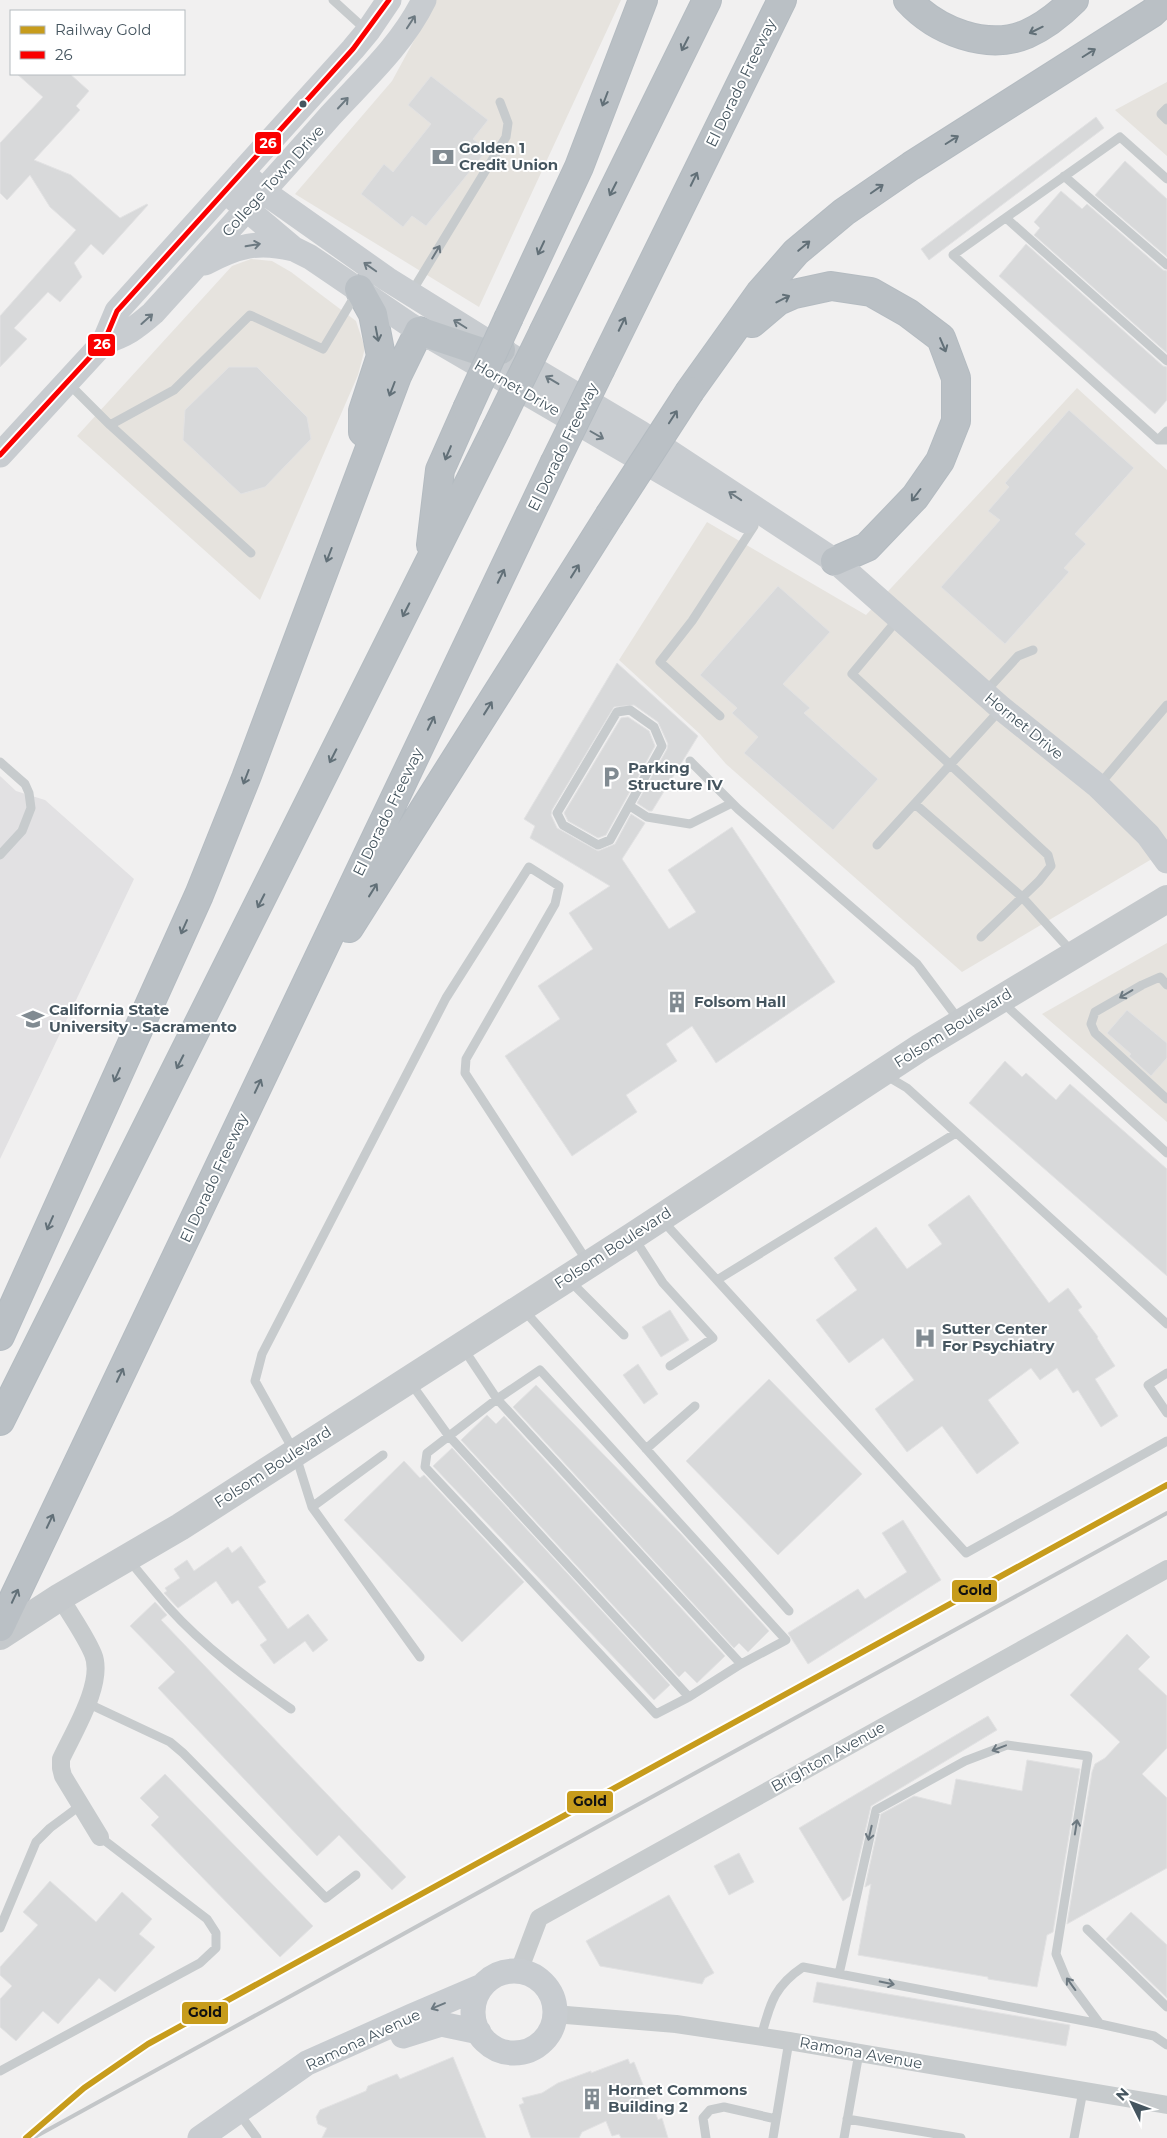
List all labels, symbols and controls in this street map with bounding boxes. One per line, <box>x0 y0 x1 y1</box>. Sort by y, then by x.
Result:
legend <box>10 10 185 75</box>
one-way arrow <box>406 15 416 29</box>
street label: El Dorado Freeway <box>701 15 780 150</box>
text: Railway Gold <box>55 20 151 39</box>
one-way arrow <box>1028 25 1043 35</box>
one-way arrow <box>680 36 690 51</box>
text: 26 <box>55 45 73 64</box>
one-way arrow <box>1082 48 1096 58</box>
one-way arrow <box>600 91 609 106</box>
one-way arrow <box>337 97 348 110</box>
unlabelled marker <box>298 99 308 109</box>
street label: College Town Drive <box>218 121 328 240</box>
line badge: 26 <box>254 131 282 155</box>
text: 26 <box>259 134 277 152</box>
one-way arrow <box>944 134 958 144</box>
place label: Golden 1 Credit Union <box>459 138 558 174</box>
bank icon: Golden 1 Credit Union <box>430 144 456 170</box>
one-way arrow <box>689 171 699 186</box>
one-way arrow <box>608 181 617 196</box>
one-way arrow <box>870 184 884 194</box>
one-way arrow <box>245 240 261 250</box>
one-way arrow <box>536 240 545 255</box>
one-way arrow <box>797 241 810 252</box>
one-way arrow <box>432 245 442 259</box>
one-way arrow <box>364 261 377 272</box>
one-way arrow <box>775 294 790 303</box>
one-way arrow <box>140 313 153 325</box>
one-way arrow <box>618 317 628 332</box>
one-way arrow <box>453 319 467 329</box>
one-way arrow <box>373 326 382 342</box>
line badge: 26 <box>87 333 116 357</box>
text: 26 <box>93 335 111 353</box>
one-way arrow <box>939 337 948 352</box>
street label: Hornet Drive <box>471 355 564 420</box>
one-way arrow <box>545 374 559 384</box>
street label: El Dorado Freeway <box>523 379 602 514</box>
one-way arrow <box>386 381 396 396</box>
one-way arrow <box>669 410 679 424</box>
one-way arrow <box>590 430 604 440</box>
one-way arrow <box>442 445 452 460</box>
one-way arrow <box>911 488 922 501</box>
one-way arrow <box>729 491 743 501</box>
one-way arrow <box>324 547 333 562</box>
one-way arrow <box>569 564 580 578</box>
one-way arrow <box>497 569 506 584</box>
one-way arrow <box>401 602 410 617</box>
street label: Hornet Drive <box>981 688 1068 763</box>
one-way arrow <box>483 702 493 716</box>
one-way arrow <box>427 716 436 731</box>
street label: El Dorado Freeway <box>348 744 427 879</box>
one-way arrow <box>328 748 338 763</box>
place label: Parking Structure IV <box>628 758 723 794</box>
parking icon: Parking Structure IV <box>598 764 624 790</box>
one-way arrow <box>241 769 250 784</box>
one-way arrow <box>369 884 379 898</box>
one-way arrow <box>255 893 265 908</box>
one-way arrow <box>179 919 189 934</box>
street label: Folsom Boulevard <box>890 984 1015 1072</box>
building icon: Folsom Hall <box>664 989 690 1015</box>
one-way arrow <box>1120 989 1134 999</box>
place label: Folsom Hall <box>694 992 786 1011</box>
place label: California State University - Sacramento <box>49 1000 237 1036</box>
school or university icon: California State University - Sacramento <box>20 1006 46 1032</box>
one-way arrow <box>175 1054 184 1069</box>
one-way arrow <box>112 1067 121 1082</box>
one-way arrow <box>254 1079 263 1094</box>
street label: El Dorado Freeway <box>175 1109 252 1245</box>
street label: Folsom Boulevard <box>551 1203 675 1292</box>
one-way arrow <box>44 1215 54 1230</box>
place label: Sutter Center For Psychiatry <box>942 1319 1056 1355</box>
hospital icon: Sutter Center For Psychiatry <box>912 1325 938 1351</box>
one-way arrow <box>116 1368 125 1383</box>
street label: Folsom Boulevard <box>211 1422 335 1511</box>
one-way arrow <box>45 1514 55 1529</box>
line badge: Gold <box>951 1579 998 1603</box>
text: Gold <box>958 1581 992 1599</box>
one-way arrow <box>10 1589 20 1604</box>
street label: Brighton Avenue <box>767 1717 888 1796</box>
one-way arrow <box>992 1744 1007 1753</box>
line badge: Gold <box>566 1790 614 1814</box>
text: Gold <box>573 1792 607 1810</box>
one-way arrow <box>1072 1819 1082 1835</box>
one-way arrow <box>865 1825 874 1841</box>
one-way arrow <box>1066 1977 1076 1991</box>
one-way arrow <box>878 1979 894 1988</box>
line badge: Gold <box>181 2001 229 2025</box>
one-way arrow <box>430 2002 446 2011</box>
text: Gold <box>188 2003 222 2021</box>
street label: Ramona Avenue <box>302 2005 423 2074</box>
street label: Ramona Avenue <box>798 2032 924 2073</box>
north arrow <box>1107 2078 1157 2128</box>
place label: Hornet Commons Building 2 <box>608 2080 747 2116</box>
text: N <box>1112 2084 1133 2105</box>
building icon: Hornet Commons Building 2 <box>579 2086 605 2112</box>

